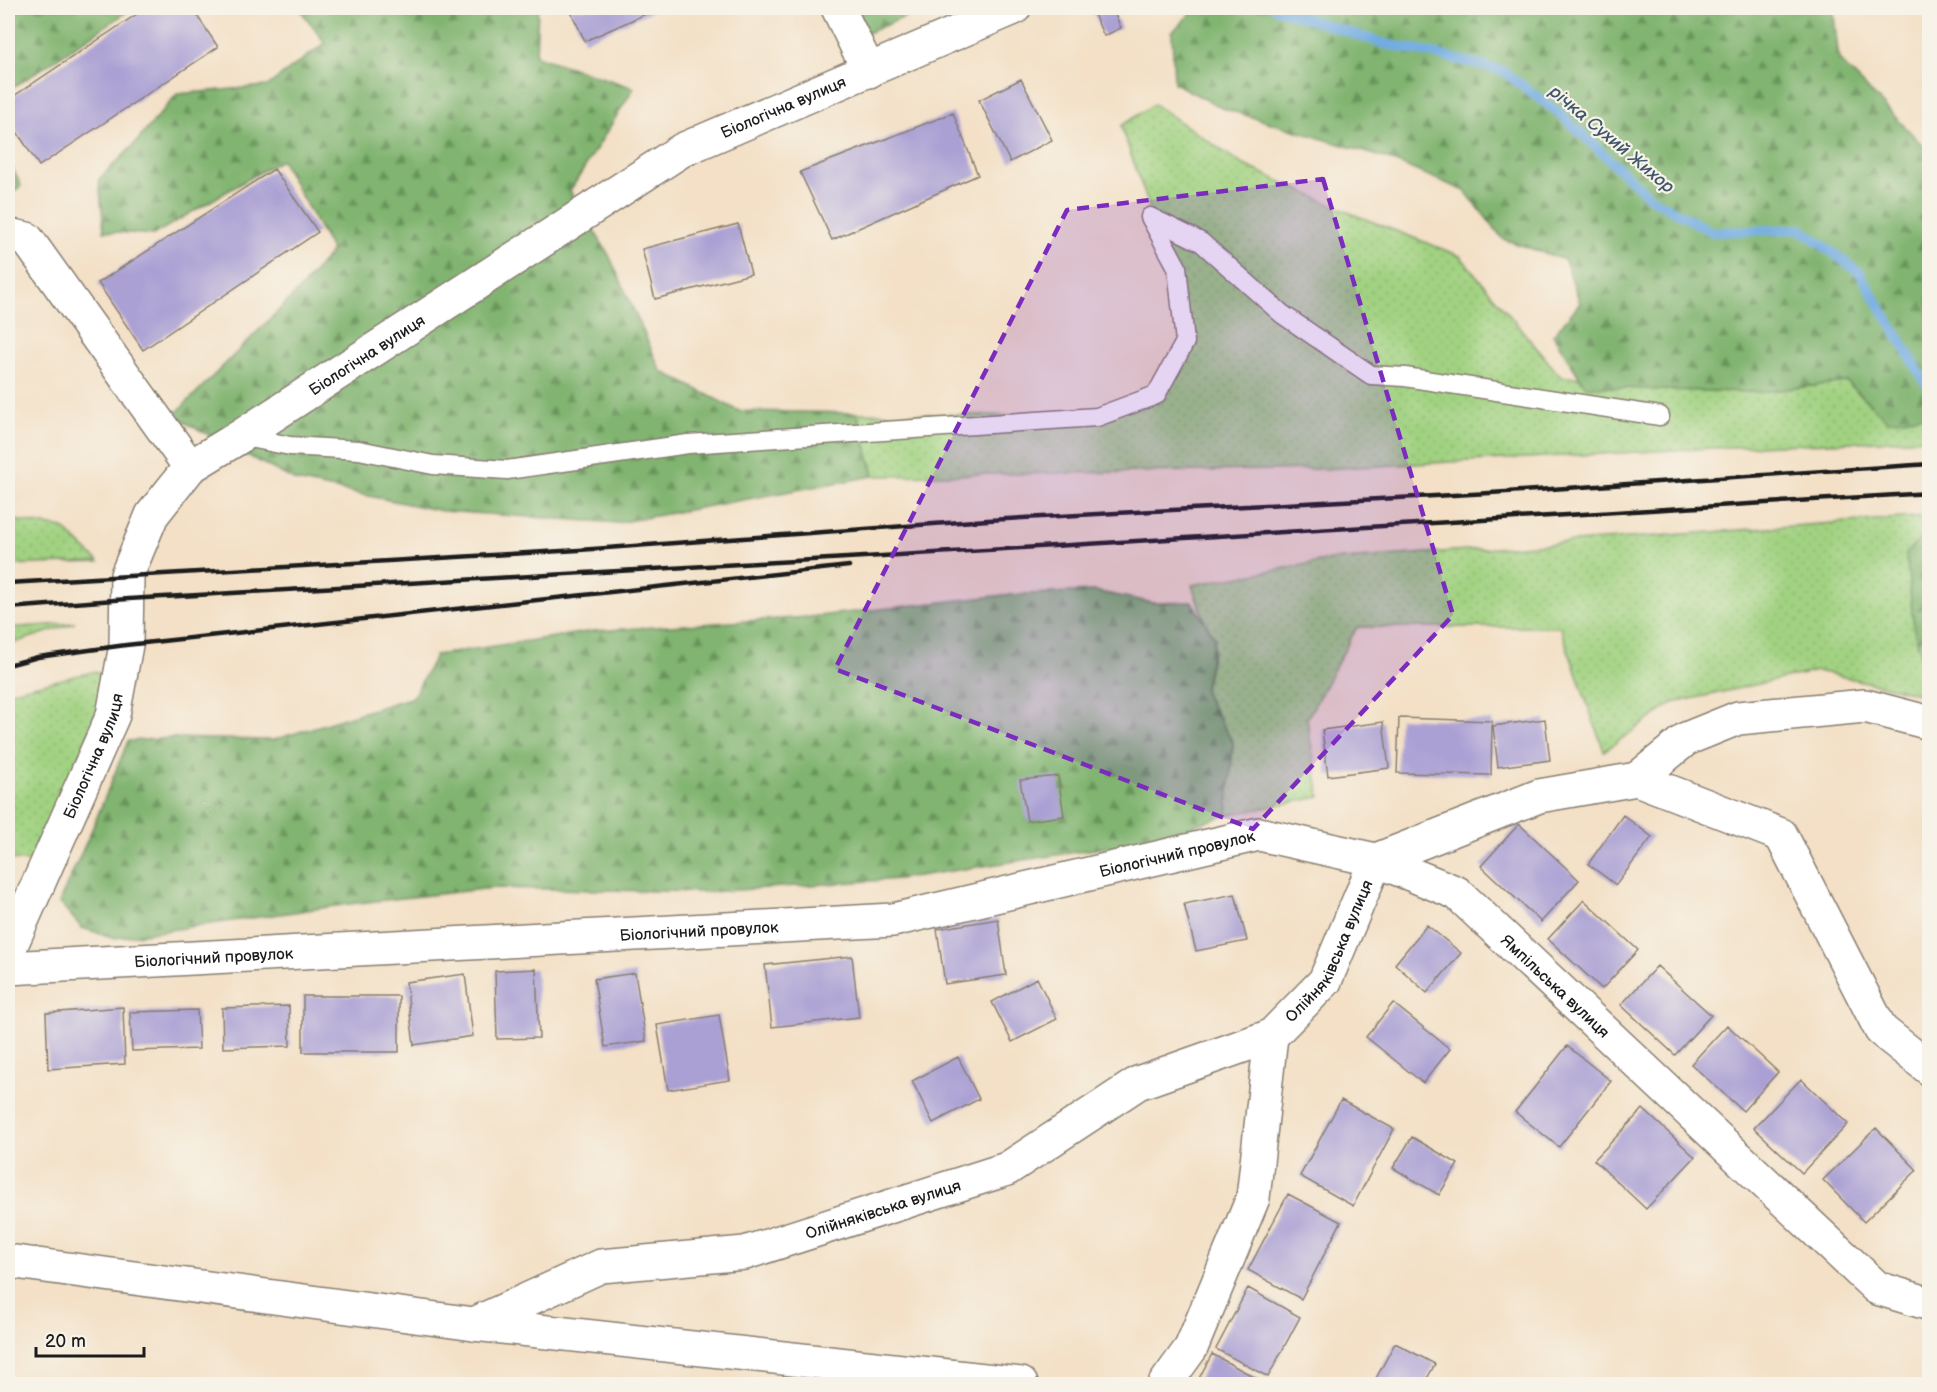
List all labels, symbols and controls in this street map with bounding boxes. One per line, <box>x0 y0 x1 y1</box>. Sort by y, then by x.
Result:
street label: Біологічна вулиця <box>718 73 849 143</box>
water label: річка Сухий Жихор <box>1544 80 1678 198</box>
street label: Біологічна вулиця <box>306 311 429 400</box>
street label: Біологічна вулиця <box>60 692 128 822</box>
street label: Біологічний провулок <box>1098 827 1257 882</box>
street label: Олійняківська вулиця <box>1282 877 1378 1027</box>
street label: Біологічний провулок <box>619 918 779 946</box>
street label: Ямпільська вулиця <box>1496 931 1613 1042</box>
street label: Біологічний провулок <box>134 945 294 972</box>
street label: Олійняківська вулиця <box>803 1176 964 1244</box>
scale bar <box>36 1320 144 1358</box>
text: 20 m <box>45 1331 86 1352</box>

